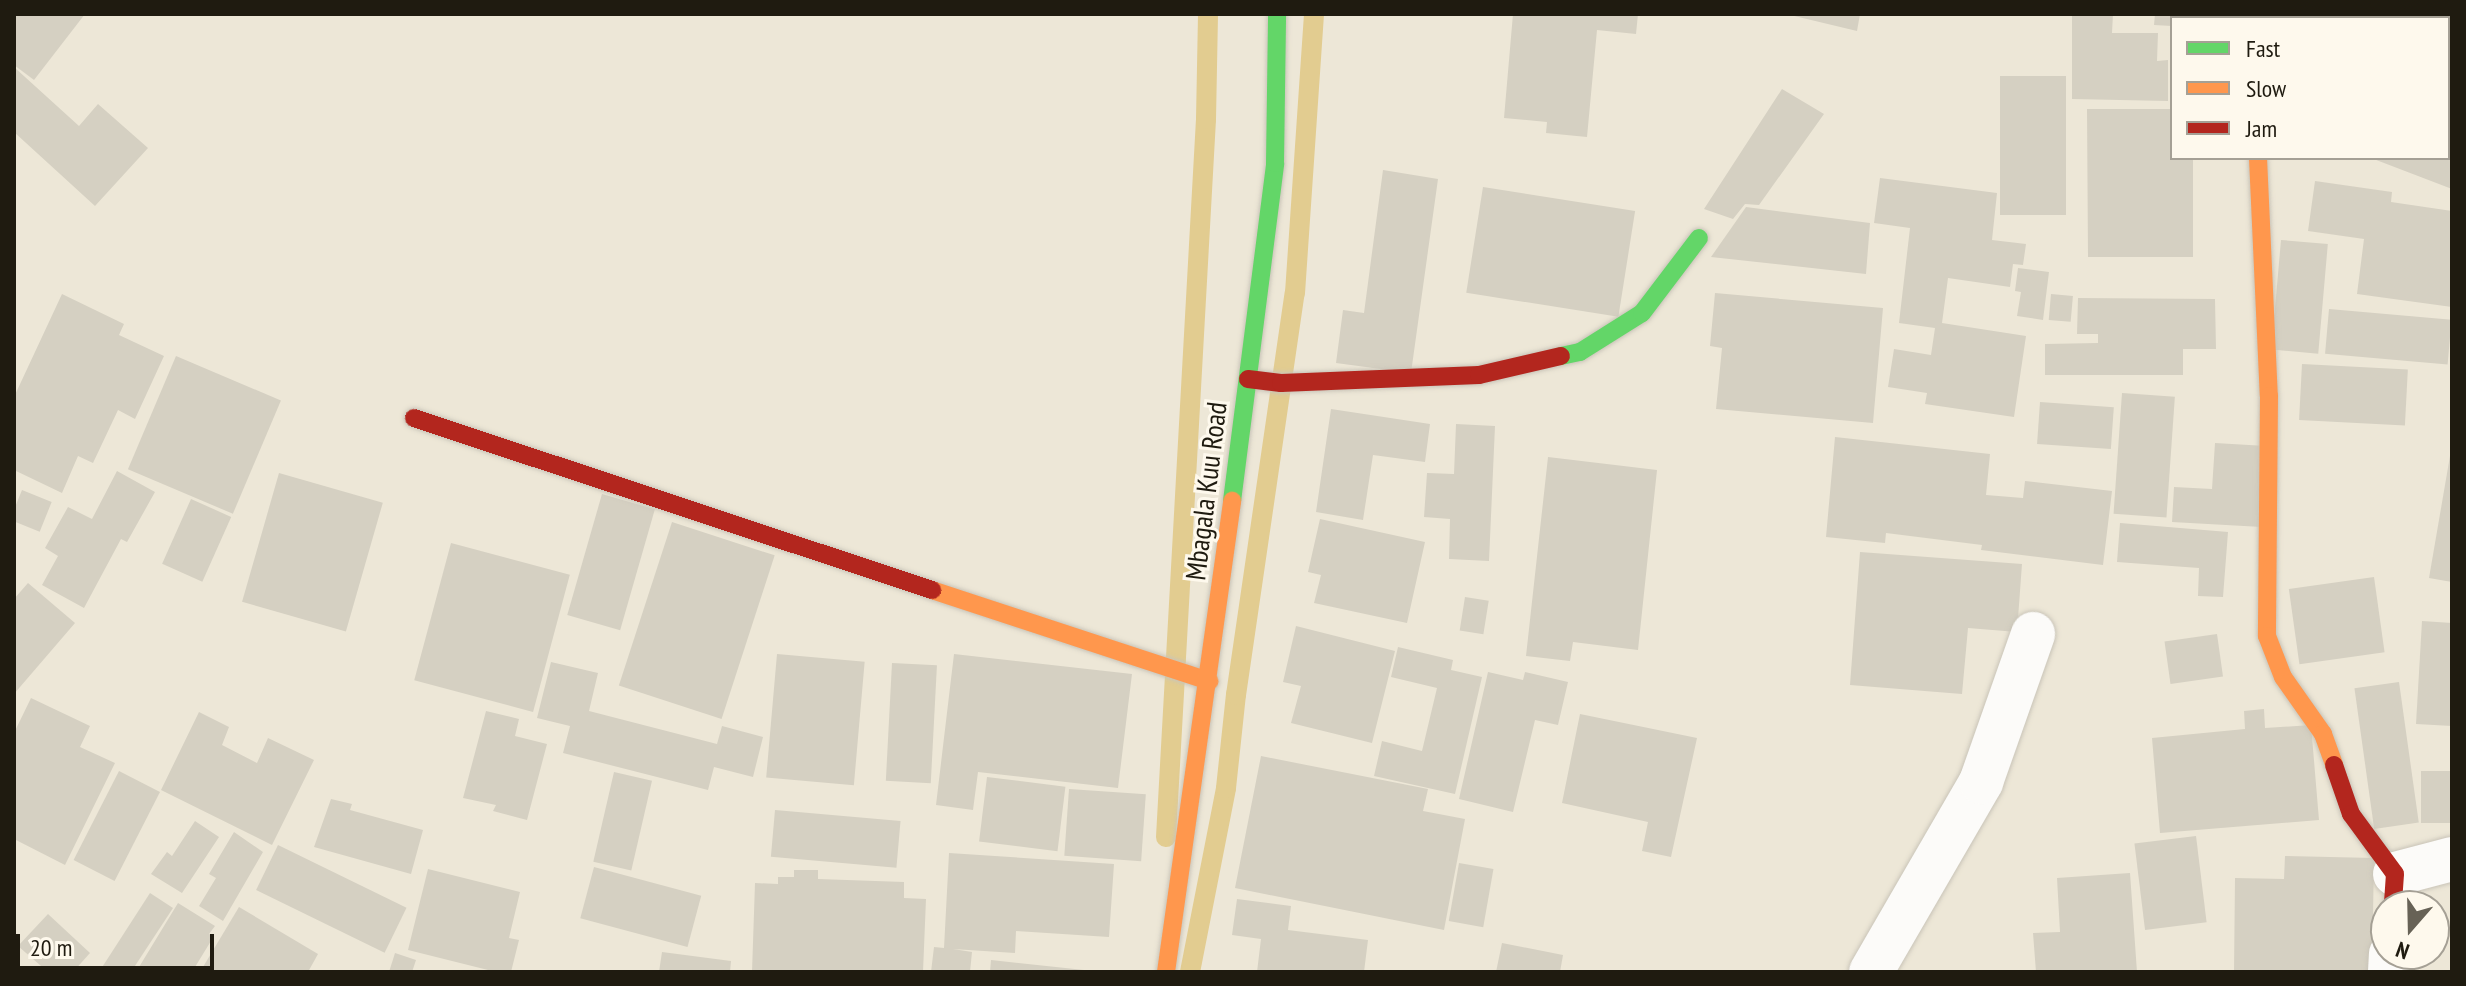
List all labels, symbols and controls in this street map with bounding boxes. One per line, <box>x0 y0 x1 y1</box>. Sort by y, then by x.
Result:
legend <box>2170 16 2450 160</box>
text: Fast <box>2246 33 2280 64</box>
text: Slow <box>2246 73 2286 104</box>
text: Jam <box>2246 113 2277 144</box>
street label: Mbagala Kuu Road <box>1178 400 1234 582</box>
north arrow <box>2370 890 2450 970</box>
scale bar <box>20 918 218 968</box>
text: 20 m <box>30 932 72 963</box>
text: N <box>2392 935 2413 966</box>

